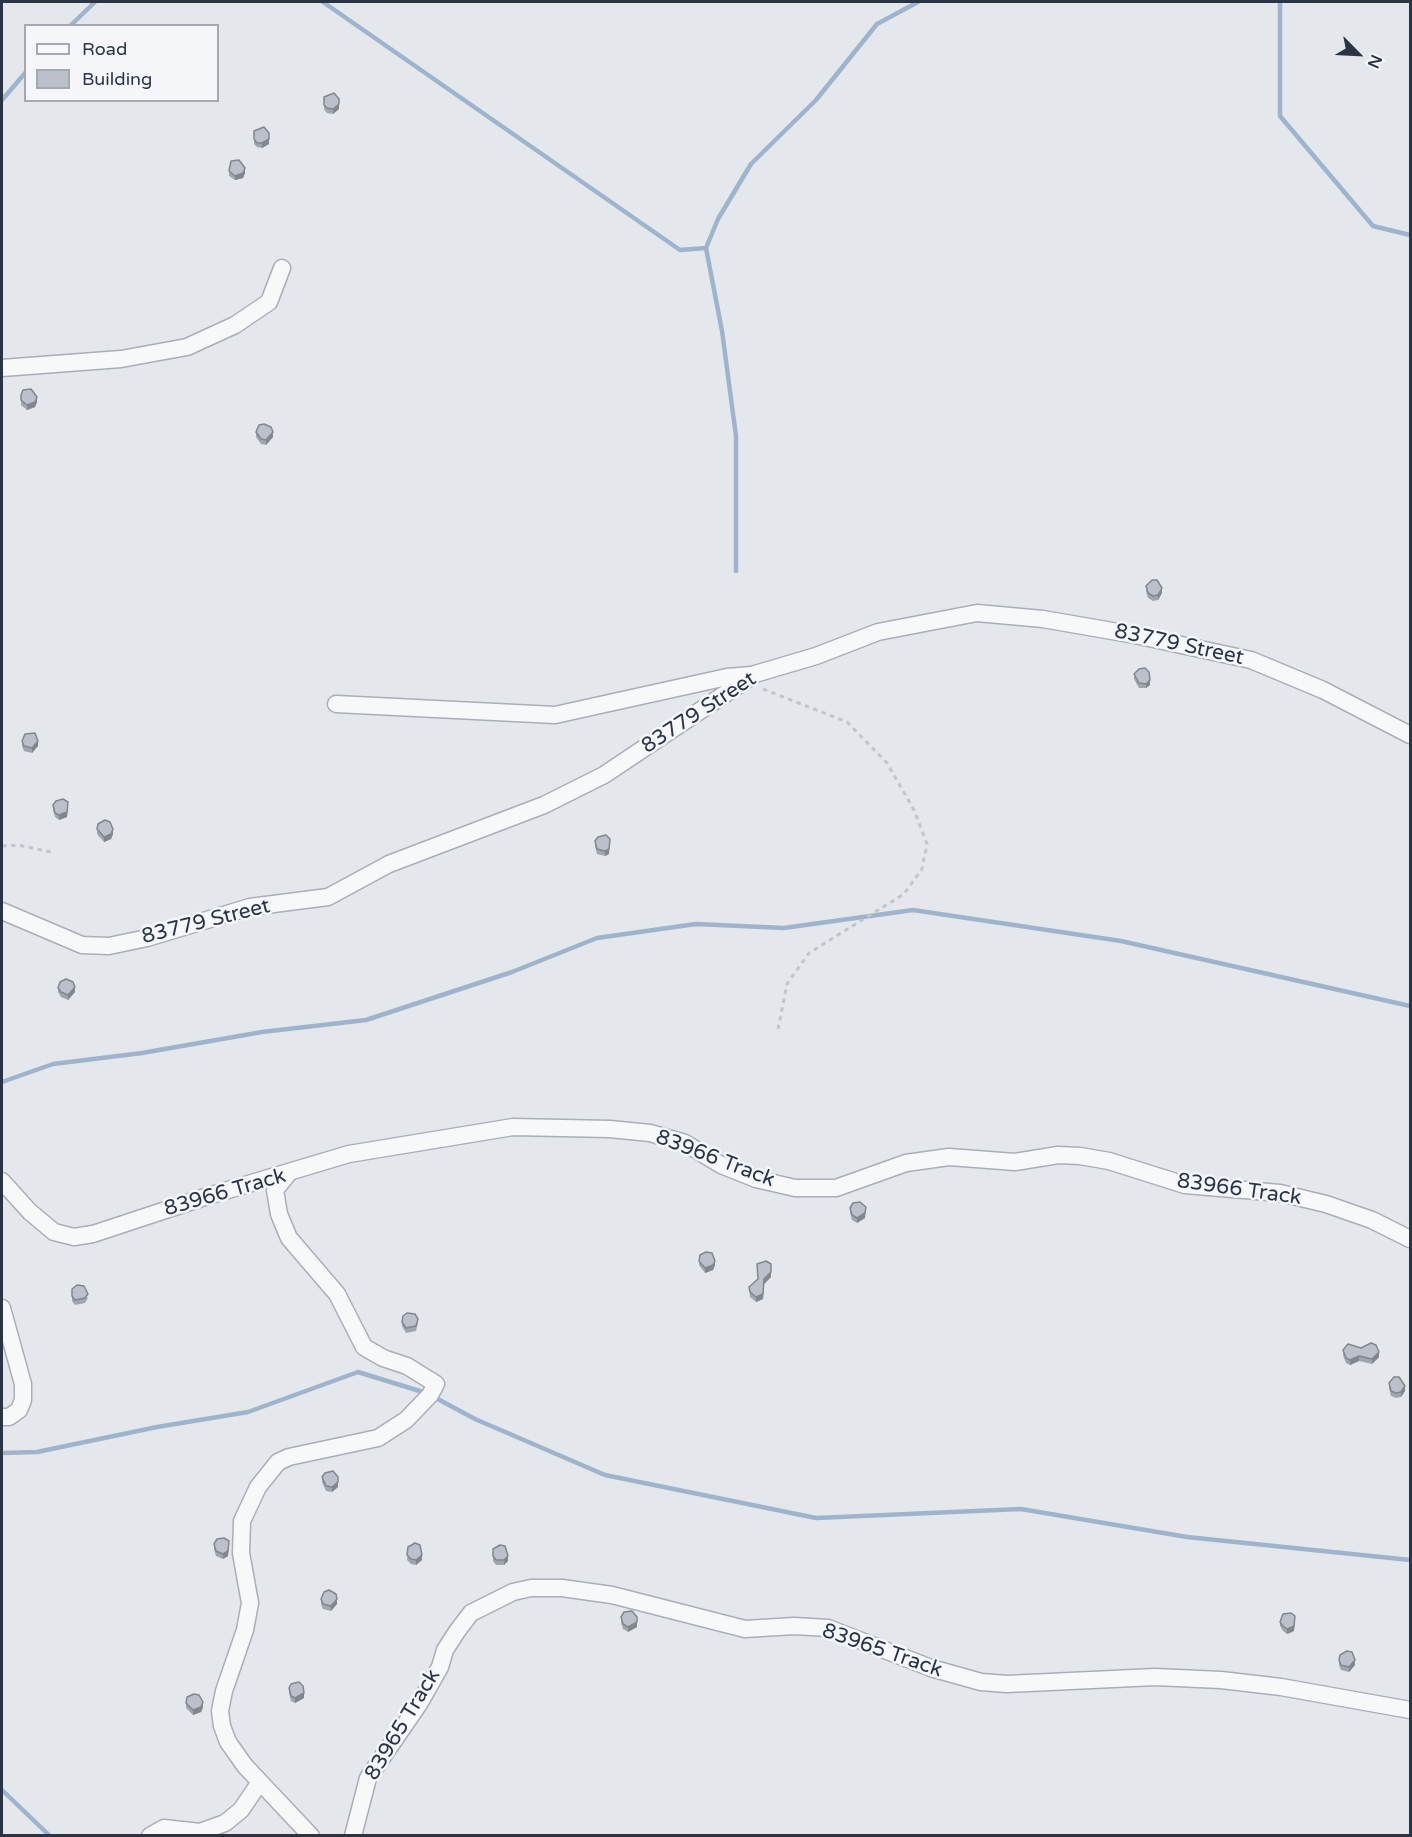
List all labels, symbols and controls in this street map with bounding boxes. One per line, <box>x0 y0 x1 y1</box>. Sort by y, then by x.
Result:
legend <box>24 24 219 102</box>
north arrow <box>1328 24 1388 84</box>
text: Road <box>82 38 127 60</box>
text: N <box>1363 51 1386 71</box>
text: Building <box>82 68 152 90</box>
street label: 83779 Street <box>1112 619 1246 671</box>
street label: 83779 Street <box>637 667 761 759</box>
street label: 83779 Street <box>139 894 273 950</box>
street label: 83966 Track <box>652 1125 778 1193</box>
street label: 83966 Track <box>161 1164 289 1222</box>
street label: 83966 Track <box>1175 1169 1303 1211</box>
street label: 83965 Track <box>819 1619 945 1683</box>
street label: 83965 Track <box>360 1665 446 1785</box>

